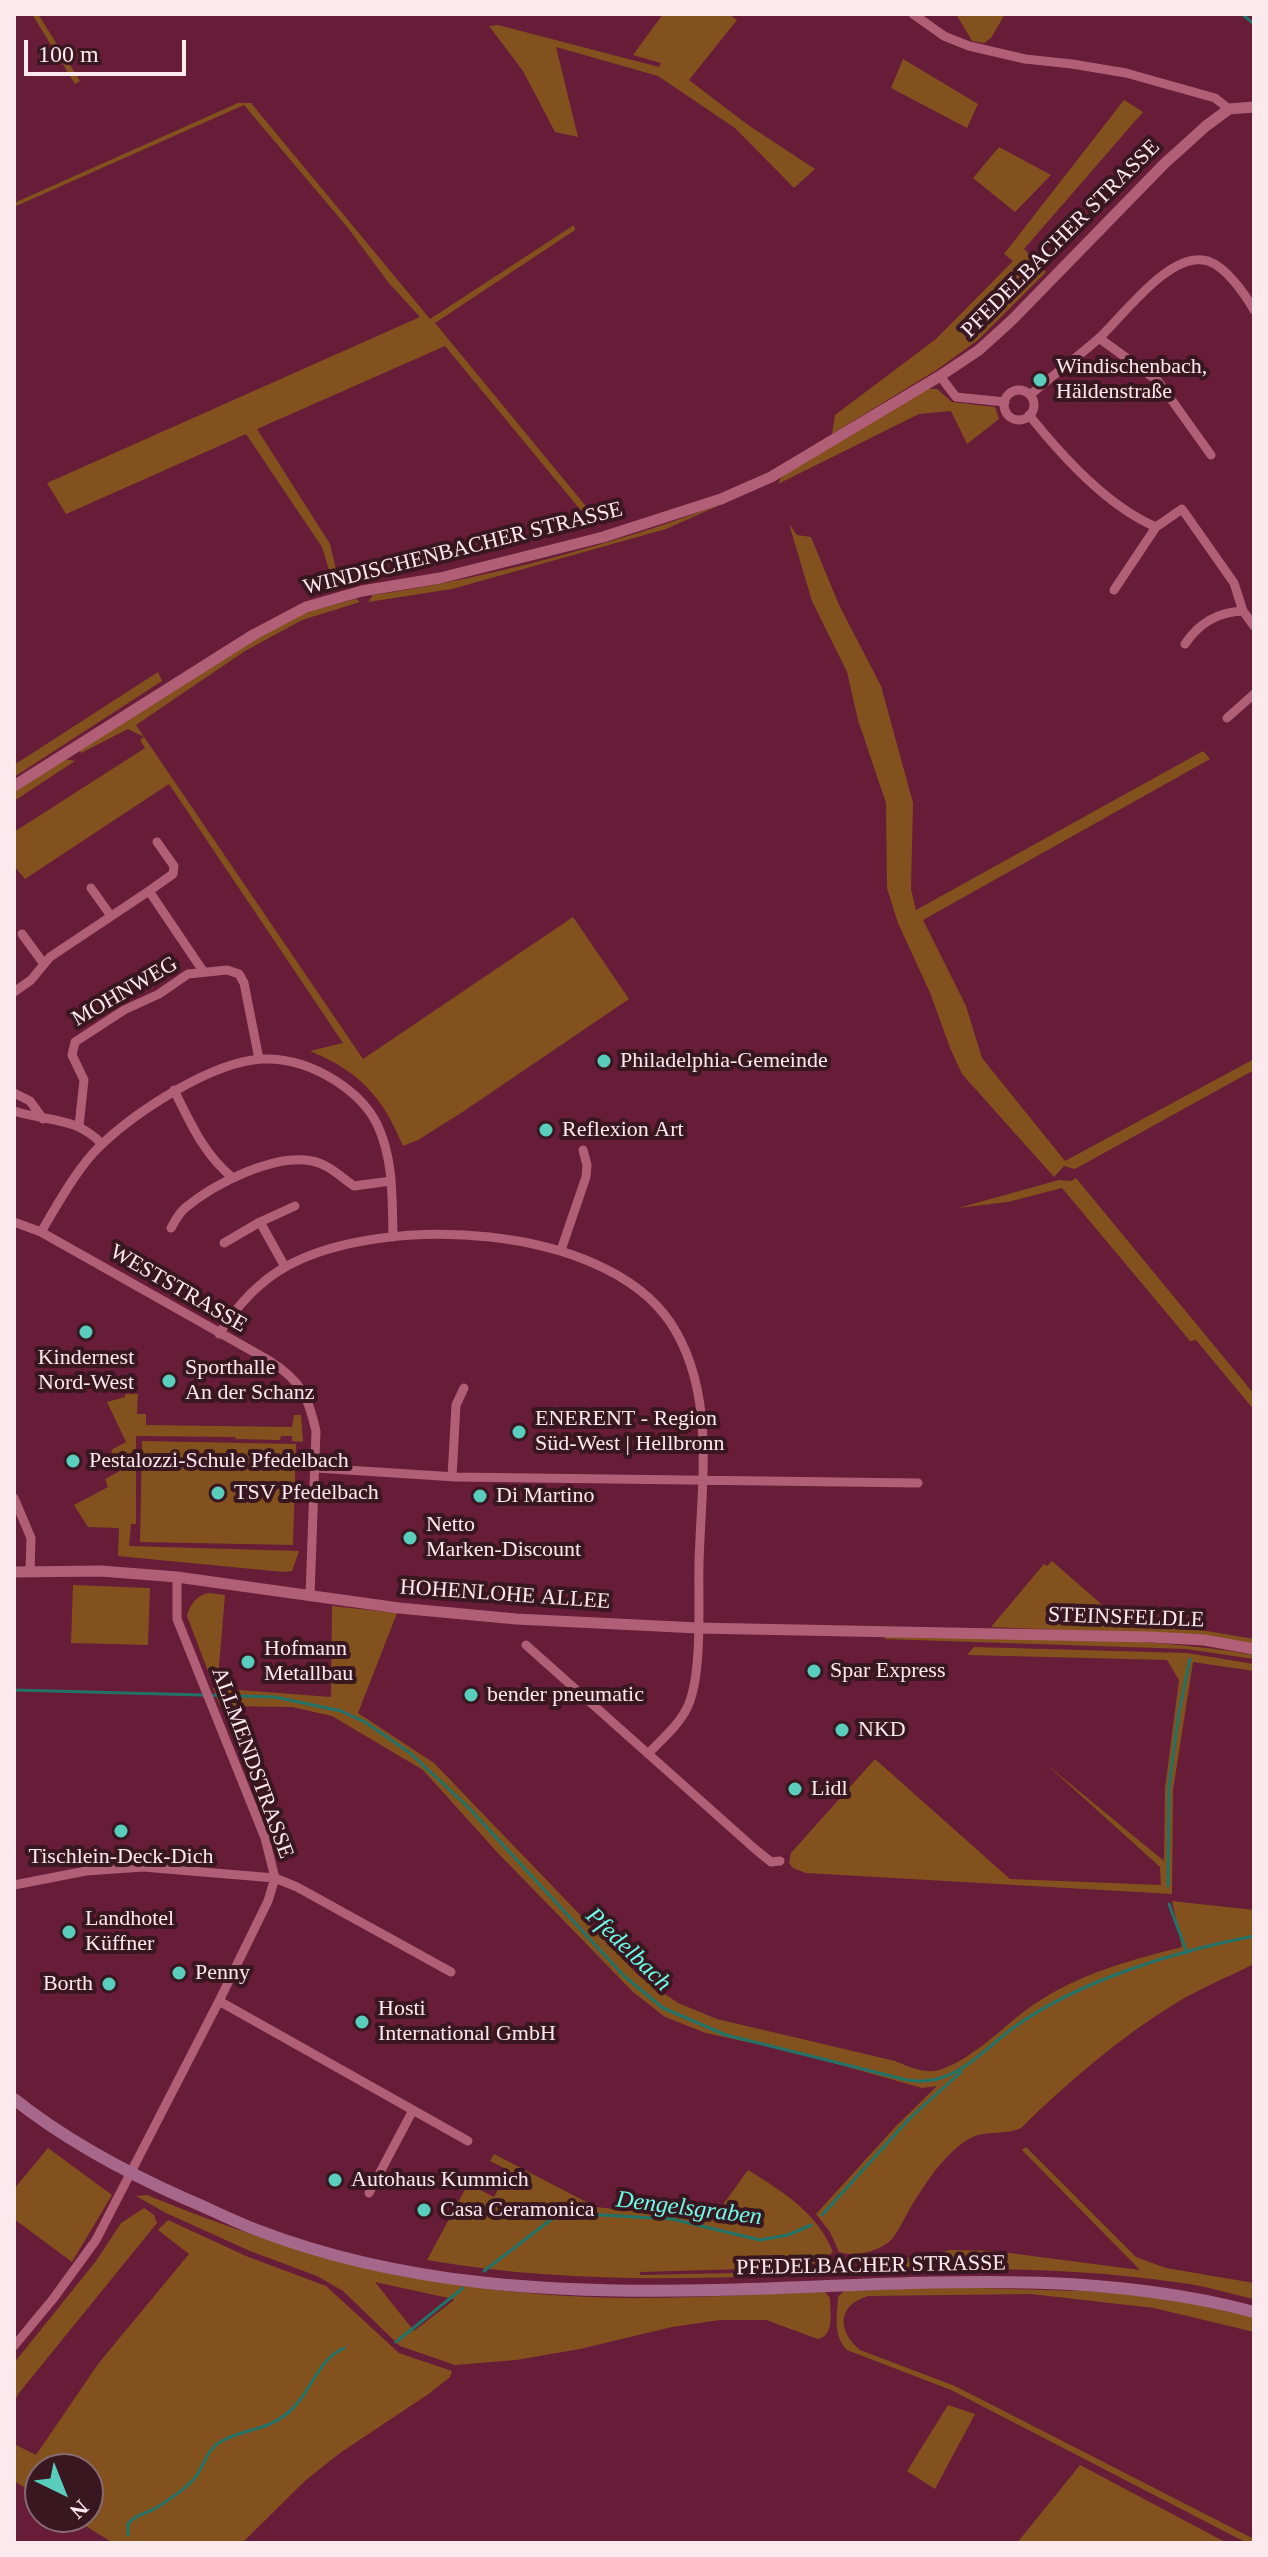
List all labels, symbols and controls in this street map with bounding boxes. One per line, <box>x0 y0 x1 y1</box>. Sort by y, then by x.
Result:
scale bar <box>28 24 190 74</box>
text: 100 m <box>38 41 99 67</box>
street label: PFEDELBACHER STRASSE <box>956 134 1166 344</box>
place label: Windischenbach, Häldenstraße <box>1056 354 1207 406</box>
marker: Windischenbach, Häldenstraße <box>1031 371 1049 389</box>
street label: WINDISCHENBACHER STRASSE <box>301 496 625 602</box>
street label: MOHNWEG <box>68 951 182 1033</box>
place label: Philadelphia-Gemeinde <box>620 1048 828 1074</box>
marker: Philadelphia-Gemeinde <box>595 1052 613 1070</box>
place label: Reflexion Art <box>562 1117 684 1143</box>
marker: Reflexion Art <box>537 1121 555 1139</box>
street label: WESTSTRASSE <box>105 1239 251 1339</box>
marker: Kindernest Nord-West <box>77 1323 95 1341</box>
place label: Kindernest Nord-West <box>38 1345 134 1396</box>
place label: Sporthalle An der Schanz <box>185 1355 315 1406</box>
marker: Sporthalle An der Schanz <box>160 1372 178 1390</box>
place label: ENERENT - Region Süd-West | Hellbronn <box>535 1406 725 1458</box>
marker: ENERENT - Region Süd-West | Hellbronn <box>510 1423 528 1441</box>
place label: Pestalozzi-Schule Pfedelbach <box>89 1448 349 1474</box>
marker: Pestalozzi-Schule Pfedelbach <box>64 1452 82 1470</box>
place label: TSV Pfedelbach <box>234 1480 379 1506</box>
place label: Di Martino <box>496 1483 594 1509</box>
marker: TSV Pfedelbach <box>209 1484 227 1502</box>
marker: Di Martino <box>471 1487 489 1505</box>
place label: Netto Marken-Discount <box>426 1512 581 1564</box>
marker: Netto Marken-Discount <box>401 1529 419 1547</box>
street label: HOHENLOHE ALLEE <box>399 1574 611 1616</box>
street label: STEINSFELDLE <box>1047 1602 1205 1634</box>
place label: Hofmann Metallbau <box>264 1636 353 1688</box>
marker: Hofmann Metallbau <box>239 1653 257 1671</box>
place label: Spar Express <box>830 1658 945 1684</box>
marker: Spar Express <box>805 1662 823 1680</box>
street label: ALLMENDSTRASSE <box>205 1664 299 1862</box>
place label: bender pneumatic <box>487 1682 644 1708</box>
marker: bender pneumatic <box>462 1686 480 1704</box>
place label: NKD <box>858 1717 906 1743</box>
marker: NKD <box>833 1721 851 1739</box>
place label: Lidl <box>811 1776 848 1802</box>
marker: Lidl <box>786 1780 804 1798</box>
marker: Tischlein-Deck-Dich <box>112 1822 130 1840</box>
place label: Tischlein-Deck-Dich <box>29 1844 213 1870</box>
water label: Pfedelbach <box>579 1902 677 1998</box>
place label: Landhotel Küffner <box>85 1906 174 1958</box>
marker: Landhotel Küffner <box>60 1923 78 1941</box>
place label: Penny <box>195 1960 250 1986</box>
marker: Penny <box>170 1964 188 1982</box>
place label: Borth <box>43 1971 93 1997</box>
marker: Borth <box>100 1975 118 1993</box>
place label: Hosti International GmbH <box>378 1996 556 2048</box>
marker: Hosti International GmbH <box>353 2013 371 2031</box>
place label: Autohaus Kummich <box>351 2167 529 2193</box>
marker: Autohaus Kummich <box>326 2171 344 2189</box>
water label: Dengelsgraben <box>614 2186 764 2232</box>
place label: Casa Ceramonica <box>440 2197 595 2223</box>
marker: Casa Ceramonica <box>415 2201 433 2219</box>
street label: PFEDELBACHER STRASSE <box>736 2250 1006 2282</box>
north arrow <box>24 2453 104 2533</box>
text: N <box>65 2495 94 2524</box>

